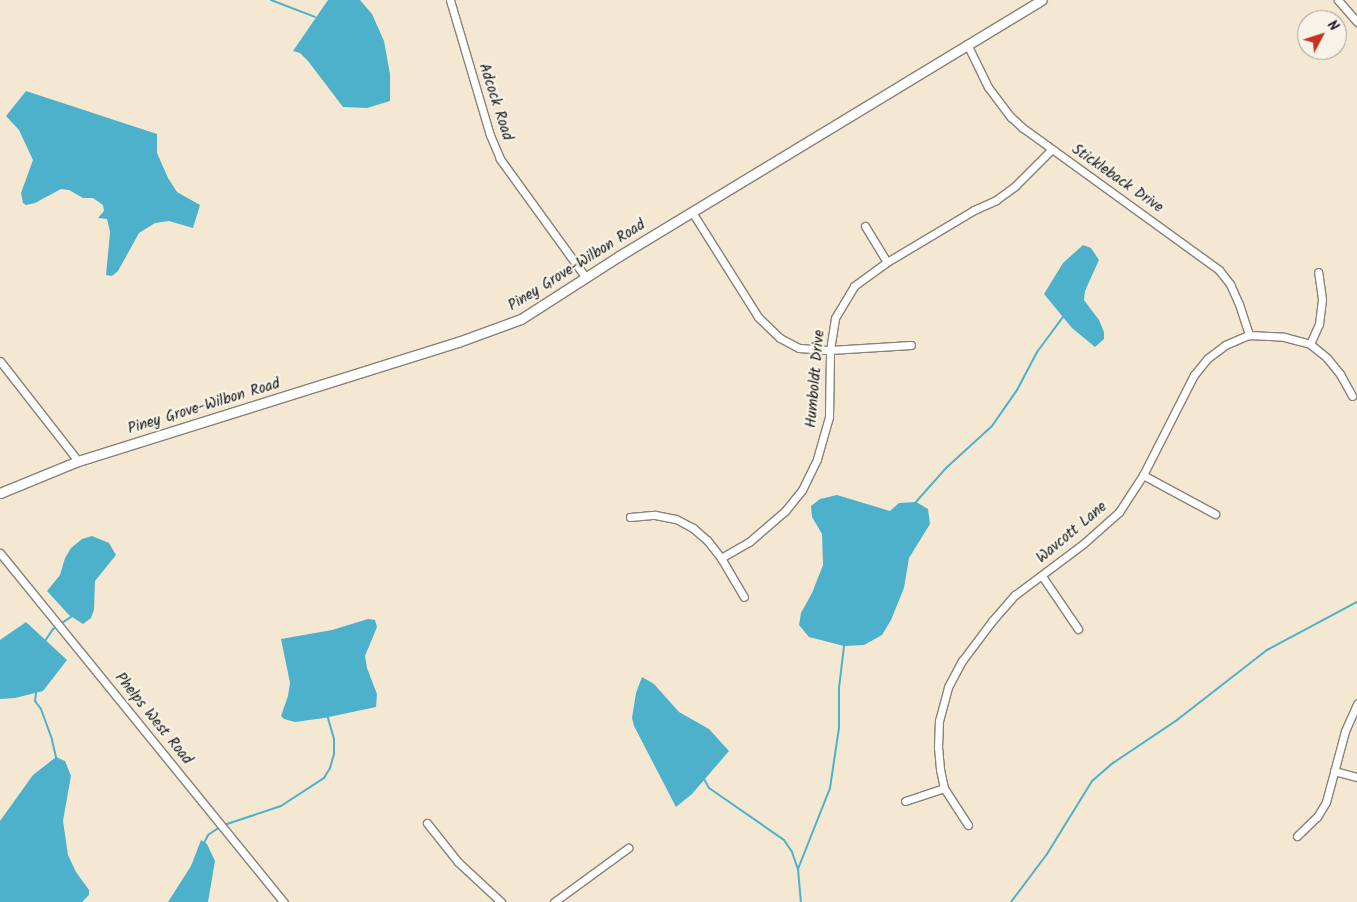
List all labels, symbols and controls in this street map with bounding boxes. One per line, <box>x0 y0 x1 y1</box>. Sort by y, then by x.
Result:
north arrow <box>1297 10 1347 60</box>
text: N <box>1321 16 1344 36</box>
street label: Adcock Road <box>474 61 516 143</box>
street label: Stickleback Drive <box>1068 141 1166 217</box>
street label: Piney Grove-Wilbon Road <box>505 216 649 316</box>
street label: Humboldt Drive <box>803 329 829 429</box>
street label: Piney Grove-Wilbon Road <box>126 375 282 439</box>
street label: Wavcott Lane <box>1033 498 1111 568</box>
street label: Phelps West Road <box>110 669 196 769</box>

